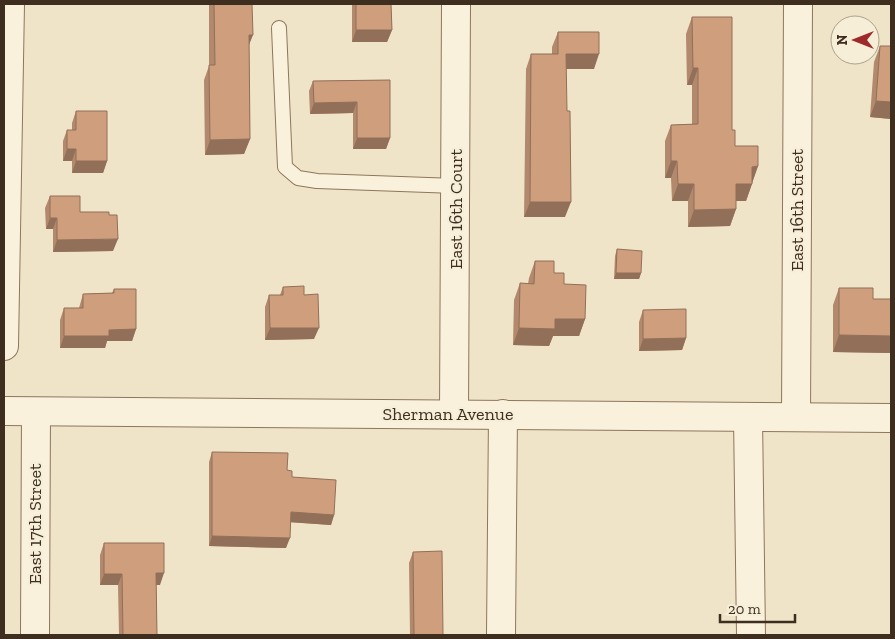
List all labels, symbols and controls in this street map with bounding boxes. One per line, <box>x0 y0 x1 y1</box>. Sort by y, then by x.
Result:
north arrow <box>830 15 880 65</box>
text: N <box>834 34 851 45</box>
street label: East 16th Street <box>786 148 808 271</box>
street label: East 16th Court <box>445 149 467 269</box>
street label: Sherman Avenue <box>383 403 513 425</box>
street label: East 17th Street <box>24 463 46 585</box>
scale bar <box>720 592 795 624</box>
text: 20 m <box>728 600 761 618</box>

